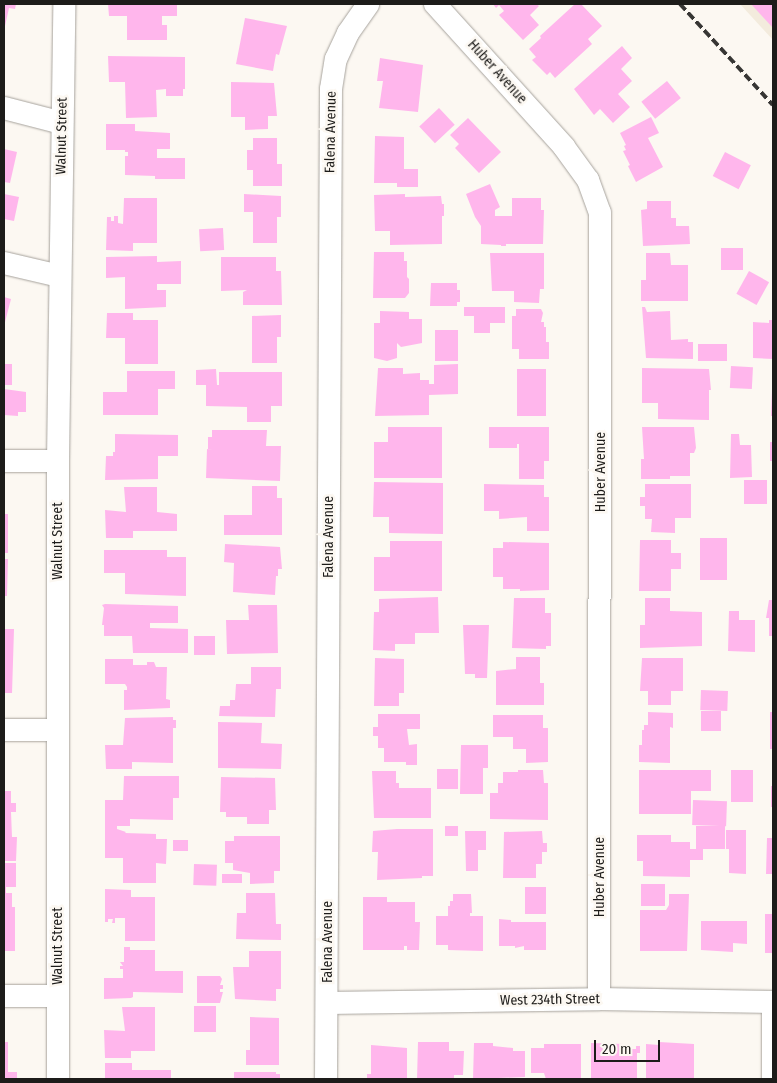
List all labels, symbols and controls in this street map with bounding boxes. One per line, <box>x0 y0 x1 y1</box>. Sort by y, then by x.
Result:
street label: Huber Avenue <box>464 36 530 108</box>
street label: Falena Avenue <box>322 91 340 173</box>
street label: Walnut Street <box>53 97 71 175</box>
street label: Huber Avenue <box>593 432 609 512</box>
street label: Falena Avenue <box>321 496 337 578</box>
street label: Walnut Street <box>50 502 66 580</box>
street label: Huber Avenue <box>592 837 608 917</box>
street label: Falena Avenue <box>320 901 336 983</box>
street label: Walnut Street <box>50 907 66 985</box>
street label: West 234th Street <box>500 991 600 1009</box>
scale bar <box>597 1030 663 1062</box>
text: 20 m <box>602 1040 632 1058</box>

